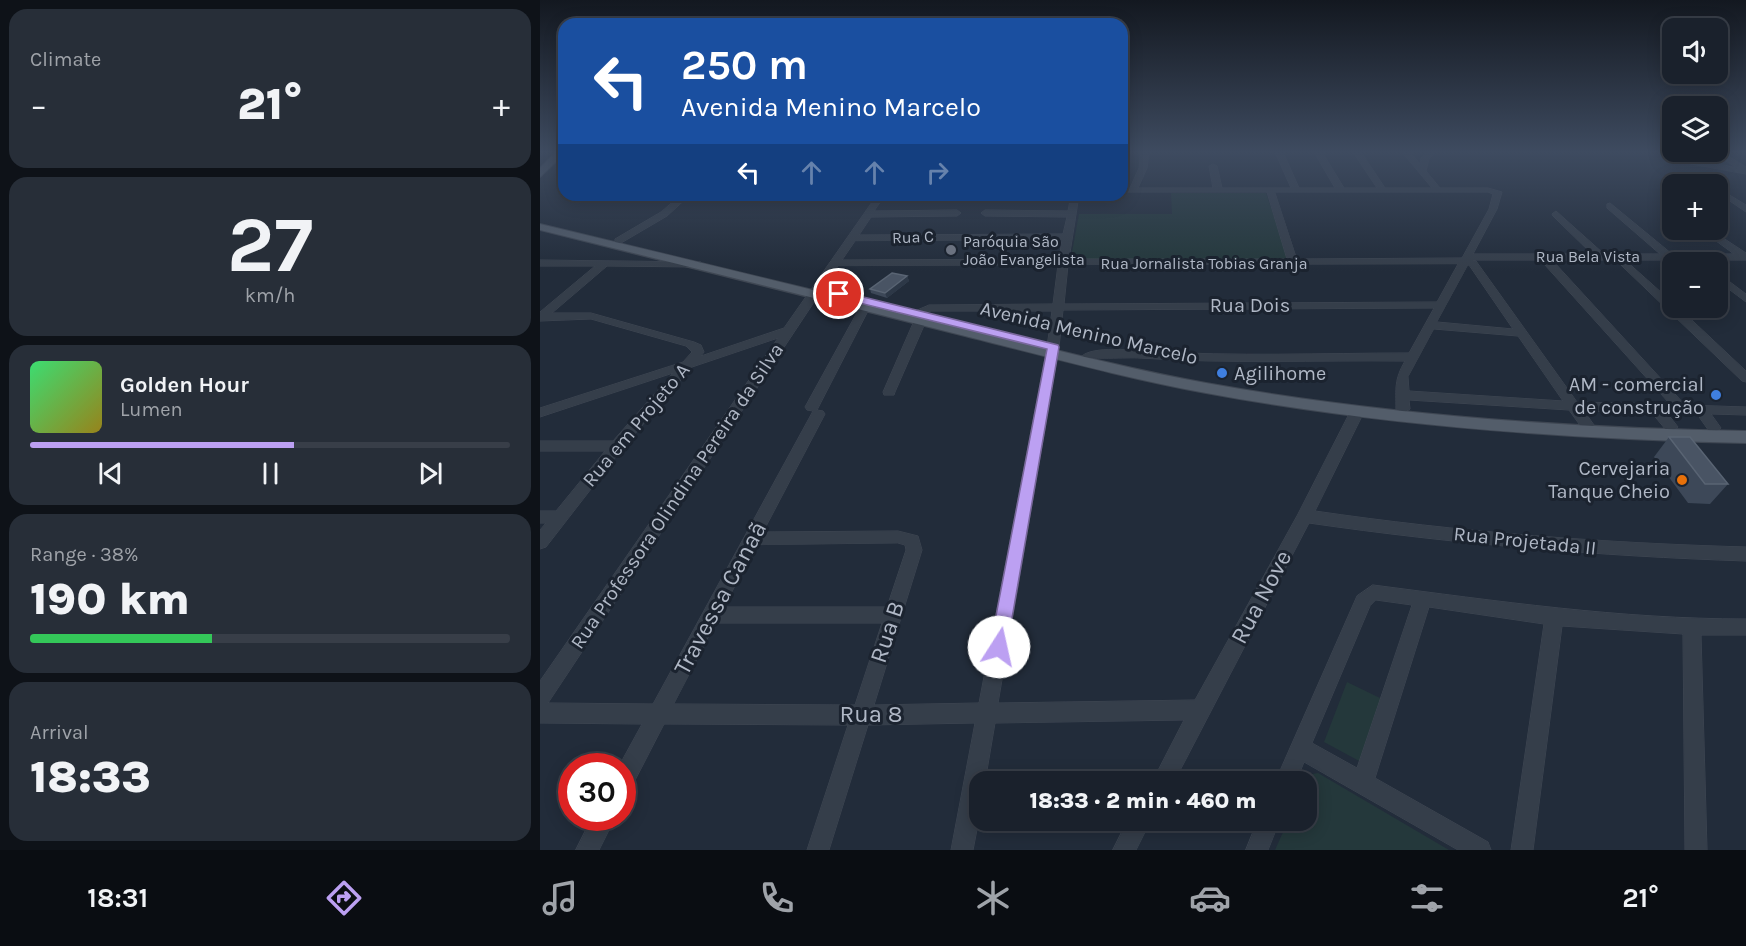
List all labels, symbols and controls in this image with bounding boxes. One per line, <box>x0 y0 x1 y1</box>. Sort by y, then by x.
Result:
map controls <box>1662 18 1728 318</box>
button: sound <box>1662 18 1728 84</box>
text: 250 m <box>681 40 808 90</box>
icon: left <box>582 42 660 120</box>
text: Climate <box>30 48 101 71</box>
text: 21° <box>237 78 303 130</box>
text: − <box>30 86 47 124</box>
text: + <box>493 86 510 124</box>
text: Avenida Menino Marcelo <box>681 91 981 123</box>
button: layers <box>1662 96 1728 162</box>
icon: left <box>732 156 765 189</box>
icon: ahead <box>795 156 828 189</box>
icon: ahead <box>858 156 891 189</box>
icon: right <box>921 156 954 189</box>
button: + <box>1662 174 1728 240</box>
text: 27 <box>227 199 313 291</box>
street label: Rua C <box>892 227 934 247</box>
place label: Paróquia São João Evangelista <box>963 232 1085 269</box>
marker: Paróquia São João Evangelista <box>944 243 958 257</box>
street label: Rua Bela Vista <box>1536 247 1640 266</box>
button: − <box>1662 252 1728 318</box>
street label: Rua Jornalista Tobias Granja <box>1101 254 1307 273</box>
pin <box>813 268 864 319</box>
icon: arrive <box>822 277 855 310</box>
text: km/h <box>245 284 295 307</box>
street label: Rua Dois <box>1210 294 1290 317</box>
street label: Avenida Menino Marcelo <box>978 297 1200 369</box>
street label: Rua Professora Olindina Pereira da Silva <box>566 339 788 653</box>
street label: Rua em Projeto A <box>578 359 694 491</box>
place label: Agilihome <box>1234 362 1326 385</box>
marker: Agilihome <box>1215 366 1229 380</box>
text: Golden Hour <box>120 372 249 398</box>
place label: AM - comercial de construção <box>1569 373 1704 419</box>
marker: AM - comercial de construção <box>1709 388 1723 402</box>
text: Lumen <box>120 398 183 421</box>
icon: previous <box>94 457 127 490</box>
icon: pause <box>254 457 287 490</box>
icon: next <box>414 457 447 490</box>
place label: Cervejaria Tanque Cheio <box>1548 457 1670 503</box>
marker: Cervejaria Tanque Cheio <box>1675 473 1689 487</box>
street label: Travessa Canaã <box>668 517 772 679</box>
street label: Rua Projetada II <box>1453 522 1597 560</box>
text: Range · 38% <box>30 543 139 566</box>
street label: Rua Nove <box>1225 545 1297 649</box>
text: 190 km <box>30 573 190 625</box>
street label: Rua B <box>864 598 910 666</box>
position arrow <box>967 615 1031 679</box>
street label: Rua 8 <box>840 700 902 728</box>
text: Arrival <box>30 721 89 744</box>
text: 18:33 <box>30 751 151 803</box>
speed limit sign: 30 <box>558 753 636 831</box>
text: 18:33 · 2 min · 460 m <box>1029 788 1257 814</box>
icon: directions <box>323 877 365 919</box>
icon: music <box>539 877 581 919</box>
icon: phone <box>756 877 798 919</box>
icon: climate <box>972 877 1014 919</box>
icon: car <box>1189 877 1231 919</box>
icon: filters <box>1406 877 1448 919</box>
text: 18:31 <box>87 882 148 914</box>
text: 21° <box>1622 882 1659 914</box>

